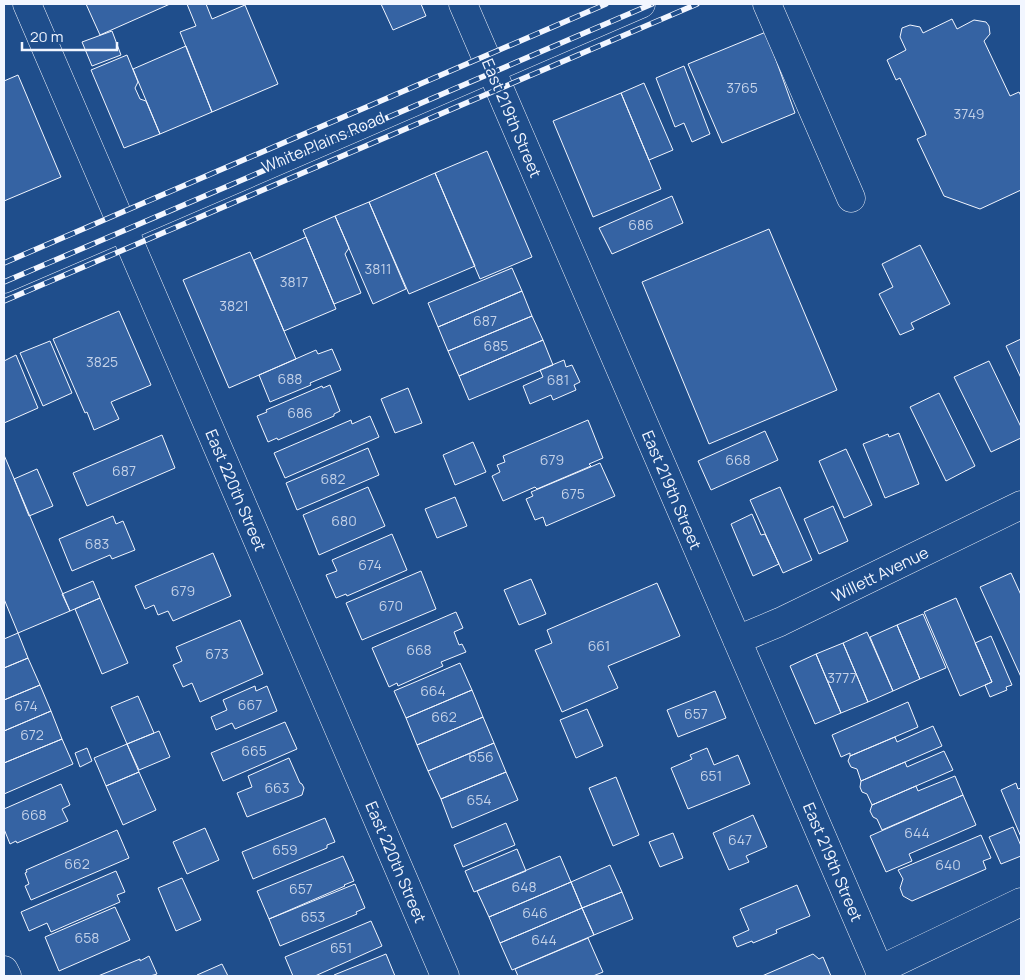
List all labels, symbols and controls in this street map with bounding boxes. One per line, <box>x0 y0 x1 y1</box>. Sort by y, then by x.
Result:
scale bar <box>22 20 118 52</box>
text: 20 m <box>30 26 63 47</box>
street label: East 219th Street <box>477 55 547 181</box>
house number: 3765 <box>726 78 758 97</box>
house number: 3749 <box>953 104 985 123</box>
street label: White Plains Road <box>258 106 388 178</box>
house number: 686 <box>628 215 654 234</box>
house number: 3811 <box>365 259 391 278</box>
house number: 3817 <box>280 272 308 291</box>
house number: 3821 <box>219 296 249 315</box>
house number: 687 <box>473 311 497 330</box>
house number: 685 <box>484 336 508 355</box>
house number: 3825 <box>86 352 118 371</box>
house number: 688 <box>278 369 302 388</box>
house number: 681 <box>547 370 569 389</box>
house number: 686 <box>287 403 313 422</box>
street label: East 220th Street <box>200 426 272 554</box>
street label: East 219th Street <box>637 427 707 553</box>
house number: 679 <box>540 450 564 469</box>
house number: 668 <box>725 450 751 469</box>
house number: 687 <box>112 461 136 480</box>
house number: 682 <box>321 469 345 488</box>
house number: 675 <box>561 484 585 503</box>
house number: 680 <box>331 511 357 530</box>
house number: 683 <box>85 534 109 553</box>
street label: Willett Avenue <box>828 541 932 607</box>
house number: 674 <box>358 555 382 574</box>
house number: 679 <box>171 581 195 600</box>
house number: 670 <box>379 596 403 615</box>
house number: 661 <box>588 636 610 655</box>
house number: 668 <box>406 640 432 659</box>
house number: 673 <box>205 644 229 663</box>
house number: 3777 <box>827 668 857 687</box>
house number: 664 <box>420 681 446 700</box>
house number: 667 <box>238 695 262 714</box>
house number: 674 <box>14 696 38 715</box>
house number: 657 <box>684 704 708 723</box>
house number: 662 <box>431 707 457 726</box>
house number: 672 <box>20 725 44 744</box>
house number: 665 <box>241 741 267 760</box>
house number: 656 <box>468 747 494 766</box>
house number: 651 <box>700 766 722 785</box>
house number: 663 <box>264 778 290 797</box>
house number: 654 <box>466 790 492 809</box>
street label: East 220th Street <box>360 798 432 926</box>
street label: East 219th Street <box>798 799 868 925</box>
house number: 668 <box>21 805 47 824</box>
house number: 644 <box>904 823 930 842</box>
house number: 647 <box>728 830 752 849</box>
house number: 659 <box>272 840 298 859</box>
house number: 662 <box>64 854 90 873</box>
house number: 640 <box>935 855 961 874</box>
house number: 648 <box>511 877 537 896</box>
house number: 657 <box>289 879 313 898</box>
house number: 646 <box>522 903 548 922</box>
house number: 653 <box>301 907 325 926</box>
house number: 658 <box>75 928 99 947</box>
house number: 644 <box>531 930 557 949</box>
house number: 651 <box>330 938 352 957</box>

